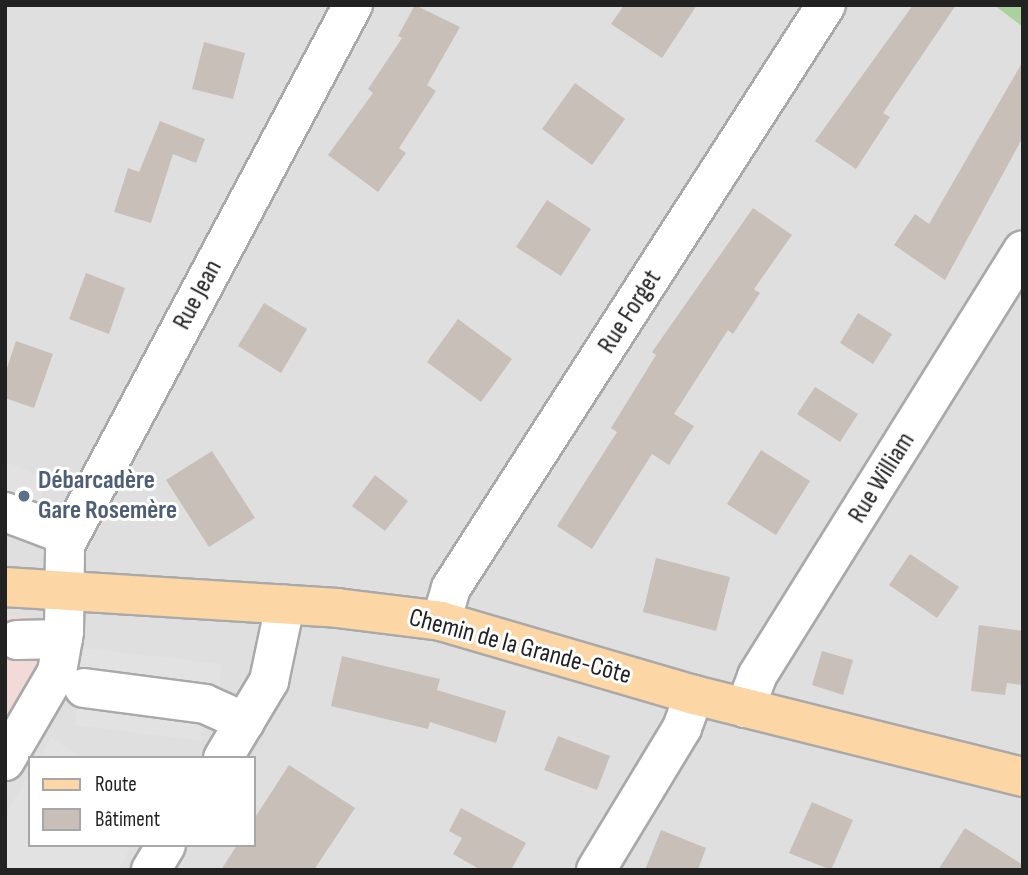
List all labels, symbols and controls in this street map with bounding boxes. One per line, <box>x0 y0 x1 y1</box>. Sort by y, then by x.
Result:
street label: Rue Jean <box>167 255 229 335</box>
street label: Rue Forget <box>592 264 668 360</box>
street label: Rue William <box>842 427 922 529</box>
place label: Débarcadère Gare Rosemère <box>38 465 177 526</box>
marker: Débarcadère Gare Rosemère <box>16 488 32 504</box>
street label: Chemin de la Grande-Côte <box>405 602 635 692</box>
legend <box>28 756 256 847</box>
text: Route <box>95 772 137 797</box>
text: Bâtiment <box>95 807 160 832</box>

